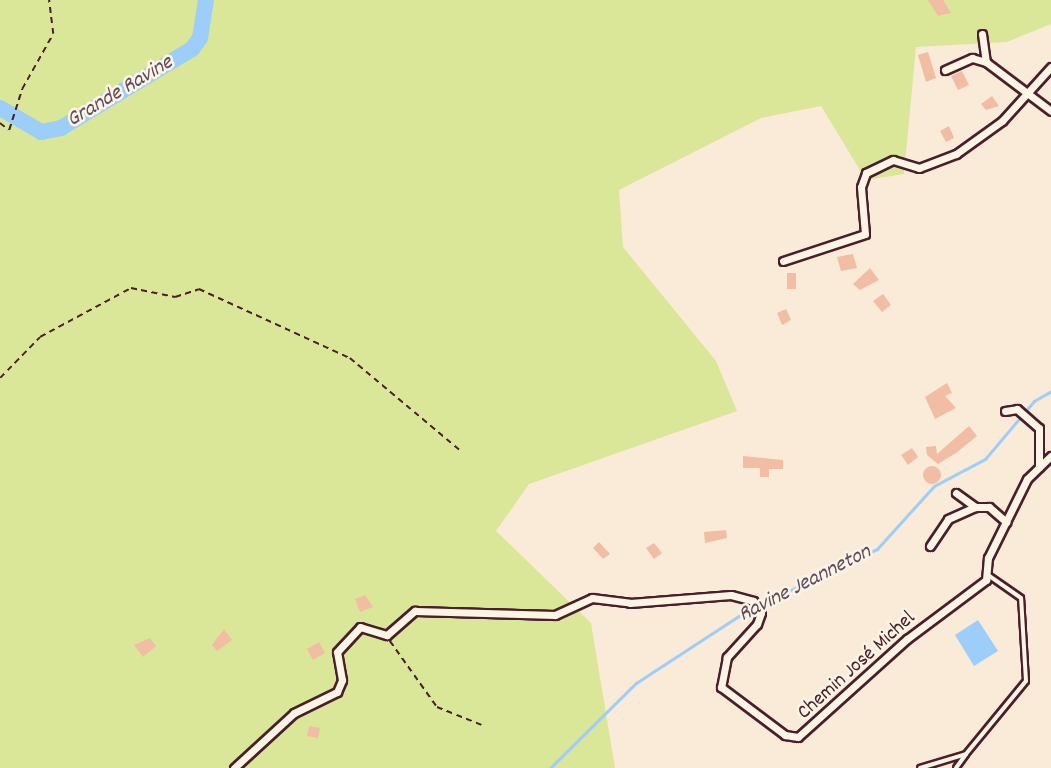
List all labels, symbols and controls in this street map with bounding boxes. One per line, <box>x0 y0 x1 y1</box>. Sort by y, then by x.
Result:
water label: Grande Ravine <box>62 50 178 134</box>
water label: Ravine Jeanneton <box>734 539 876 629</box>
street label: Chemin José Michel <box>793 606 921 726</box>

